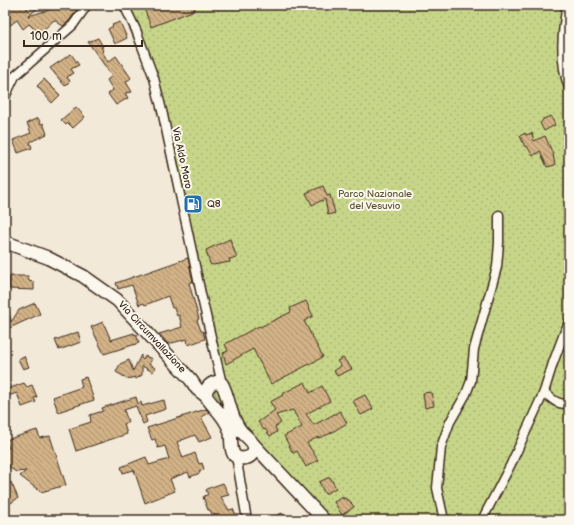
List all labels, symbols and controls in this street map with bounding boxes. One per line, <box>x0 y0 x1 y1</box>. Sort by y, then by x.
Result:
scale bar <box>24 22 142 48</box>
text: 100 m <box>30 29 62 44</box>
street label: Via Aldo Moro <box>170 126 194 190</box>
park label: Parco Nazionale del Vesuvio <box>338 188 412 212</box>
fuel station icon: Q8 <box>182 193 204 215</box>
place label: Q8 <box>207 198 221 210</box>
street label: Via Circumvallazione <box>116 299 188 375</box>

